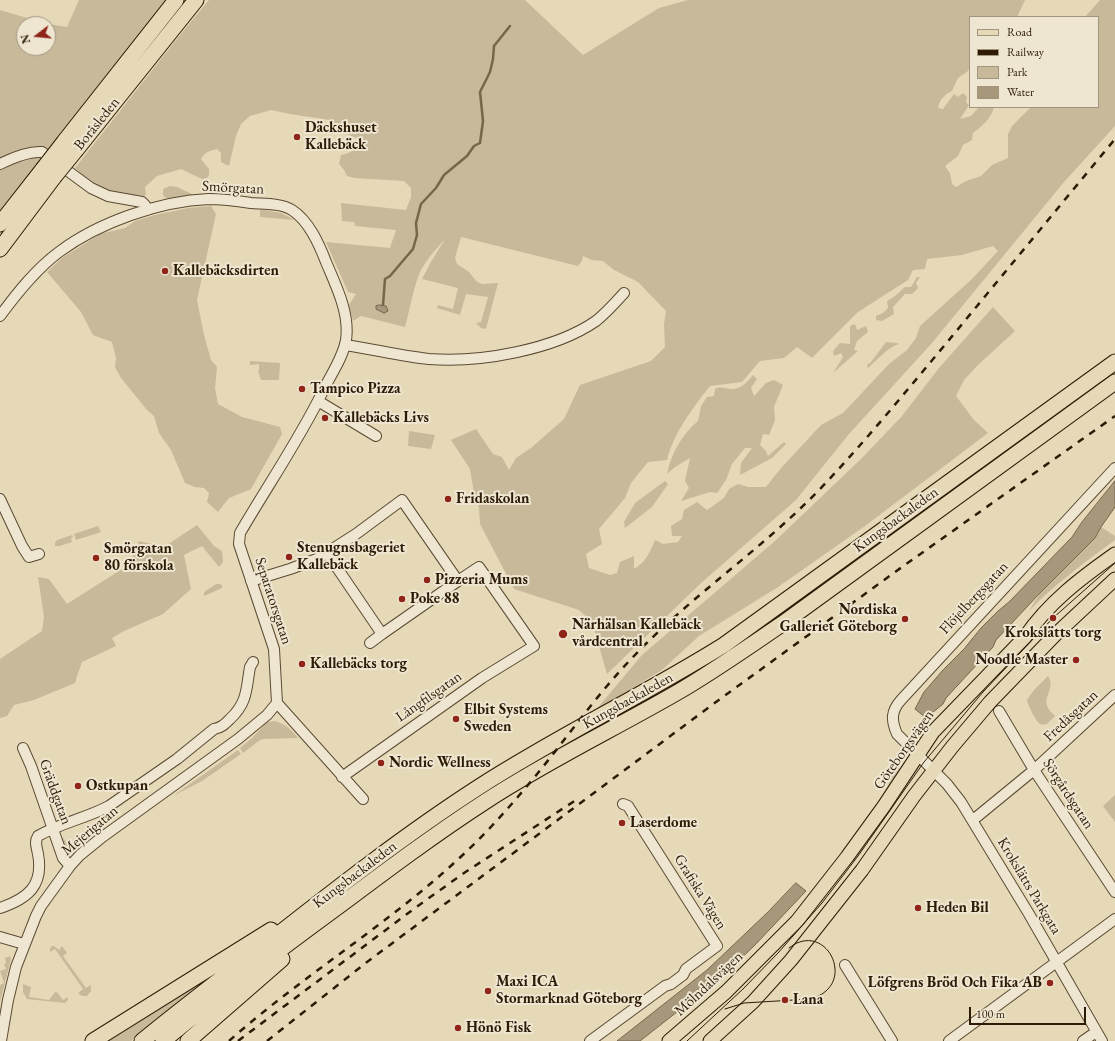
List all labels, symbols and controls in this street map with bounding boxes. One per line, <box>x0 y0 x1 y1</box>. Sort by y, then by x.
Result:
north arrow <box>16 16 56 56</box>
legend <box>969 16 1099 108</box>
text: Road <box>1007 24 1032 40</box>
text: N <box>17 33 33 45</box>
text: Railway <box>1007 44 1044 60</box>
text: Park <box>1007 64 1027 80</box>
text: Water <box>1007 84 1034 100</box>
street label: Boråsleden <box>70 94 124 154</box>
place label: Däckshuset Kallebäck <box>305 119 377 154</box>
marker: Däckshuset Kallebäck <box>292 132 302 142</box>
street label: Smörgatan <box>201 177 265 199</box>
place label: Kallebäcksdirten <box>173 262 279 280</box>
marker: Kallebäcksdirten <box>160 266 170 276</box>
place label: Tampico Pizza <box>310 380 401 398</box>
marker: Tampico Pizza <box>297 384 307 394</box>
place label: Kallebäcks Livs <box>333 409 429 427</box>
marker: Kallebäcks Livs <box>320 413 330 423</box>
street label: Kungsbackaleden <box>850 483 942 557</box>
place label: Fridaskolan <box>456 490 529 508</box>
marker: Fridaskolan <box>443 494 453 504</box>
place label: Stenugnsbageriet Kallebäck <box>297 539 405 574</box>
place label: Smörgatan 80 förskola <box>104 540 174 575</box>
marker: Stenugnsbageriet Kallebäck <box>284 552 294 562</box>
marker: Smörgatan 80 förskola <box>91 553 101 563</box>
street label: Separatorsgatan <box>250 555 296 647</box>
street label: Flöjelbergsgatan <box>936 558 1012 638</box>
place label: Pizzeria Mums <box>435 571 528 589</box>
marker: Pizzeria Mums <box>422 575 432 585</box>
place label: Poke 88 <box>410 590 460 608</box>
marker: Poke 88 <box>397 594 407 604</box>
place label: Nordiska Galleriet Göteborg <box>780 601 897 636</box>
marker: Krokslätts torg <box>1048 613 1058 623</box>
marker: Nordiska Galleriet Göteborg <box>900 614 910 624</box>
place label: Närhälsan Kallebäck vårdcentral <box>572 616 701 651</box>
place label: Krokslätts torg <box>1005 624 1101 642</box>
marker: Närhälsan Kallebäck vårdcentral <box>557 628 569 640</box>
place label: Noodle Master <box>975 651 1068 669</box>
place label: Kallebäcks torg <box>310 655 407 673</box>
marker: Noodle Master <box>1071 655 1081 665</box>
marker: Kallebäcks torg <box>297 659 307 669</box>
street label: Långfilsgatan <box>392 668 466 726</box>
street label: Kungsbackaleden <box>580 669 676 733</box>
street label: Fredåsgatan <box>1040 686 1102 746</box>
place label: Elbit Systems Sweden <box>464 701 548 736</box>
street label: Göteborgsvägen <box>870 707 938 793</box>
marker: Elbit Systems Sweden <box>451 714 461 724</box>
place label: Nordic Wellness <box>389 754 491 772</box>
street label: Sörgårdsgatan <box>1039 755 1097 833</box>
street label: Gräddgatan <box>35 757 75 827</box>
marker: Nordic Wellness <box>376 758 386 768</box>
place label: Ostkupan <box>86 777 148 795</box>
marker: Ostkupan <box>73 781 83 791</box>
street label: Mejerigatan <box>58 802 122 860</box>
place label: Laserdome <box>630 814 697 832</box>
marker: Laserdome <box>617 818 627 828</box>
street label: Krokslätts Parkgata <box>993 834 1065 938</box>
street label: Kungsbackaleden <box>309 838 401 912</box>
street label: Grafiska Vägen <box>670 851 730 933</box>
place label: Heden Bil <box>926 899 989 917</box>
marker: Heden Bil <box>913 903 923 913</box>
street label: Mölndalsvägen <box>671 948 747 1020</box>
place label: Maxi ICA Stormarknad Göteborg <box>496 973 642 1008</box>
place label: Löfgrens Bröd Och Fika AB <box>868 974 1042 992</box>
marker: Löfgrens Bröd Och Fika AB <box>1045 978 1055 988</box>
marker: Maxi ICA Stormarknad Göteborg <box>483 986 493 996</box>
place label: Lana <box>793 991 823 1009</box>
marker: Lana <box>780 995 790 1005</box>
scale bar <box>971 999 1088 1025</box>
text: 100 m <box>976 1006 1005 1022</box>
place label: Hönö Fisk <box>466 1019 531 1037</box>
marker: Hönö Fisk <box>453 1023 463 1033</box>

